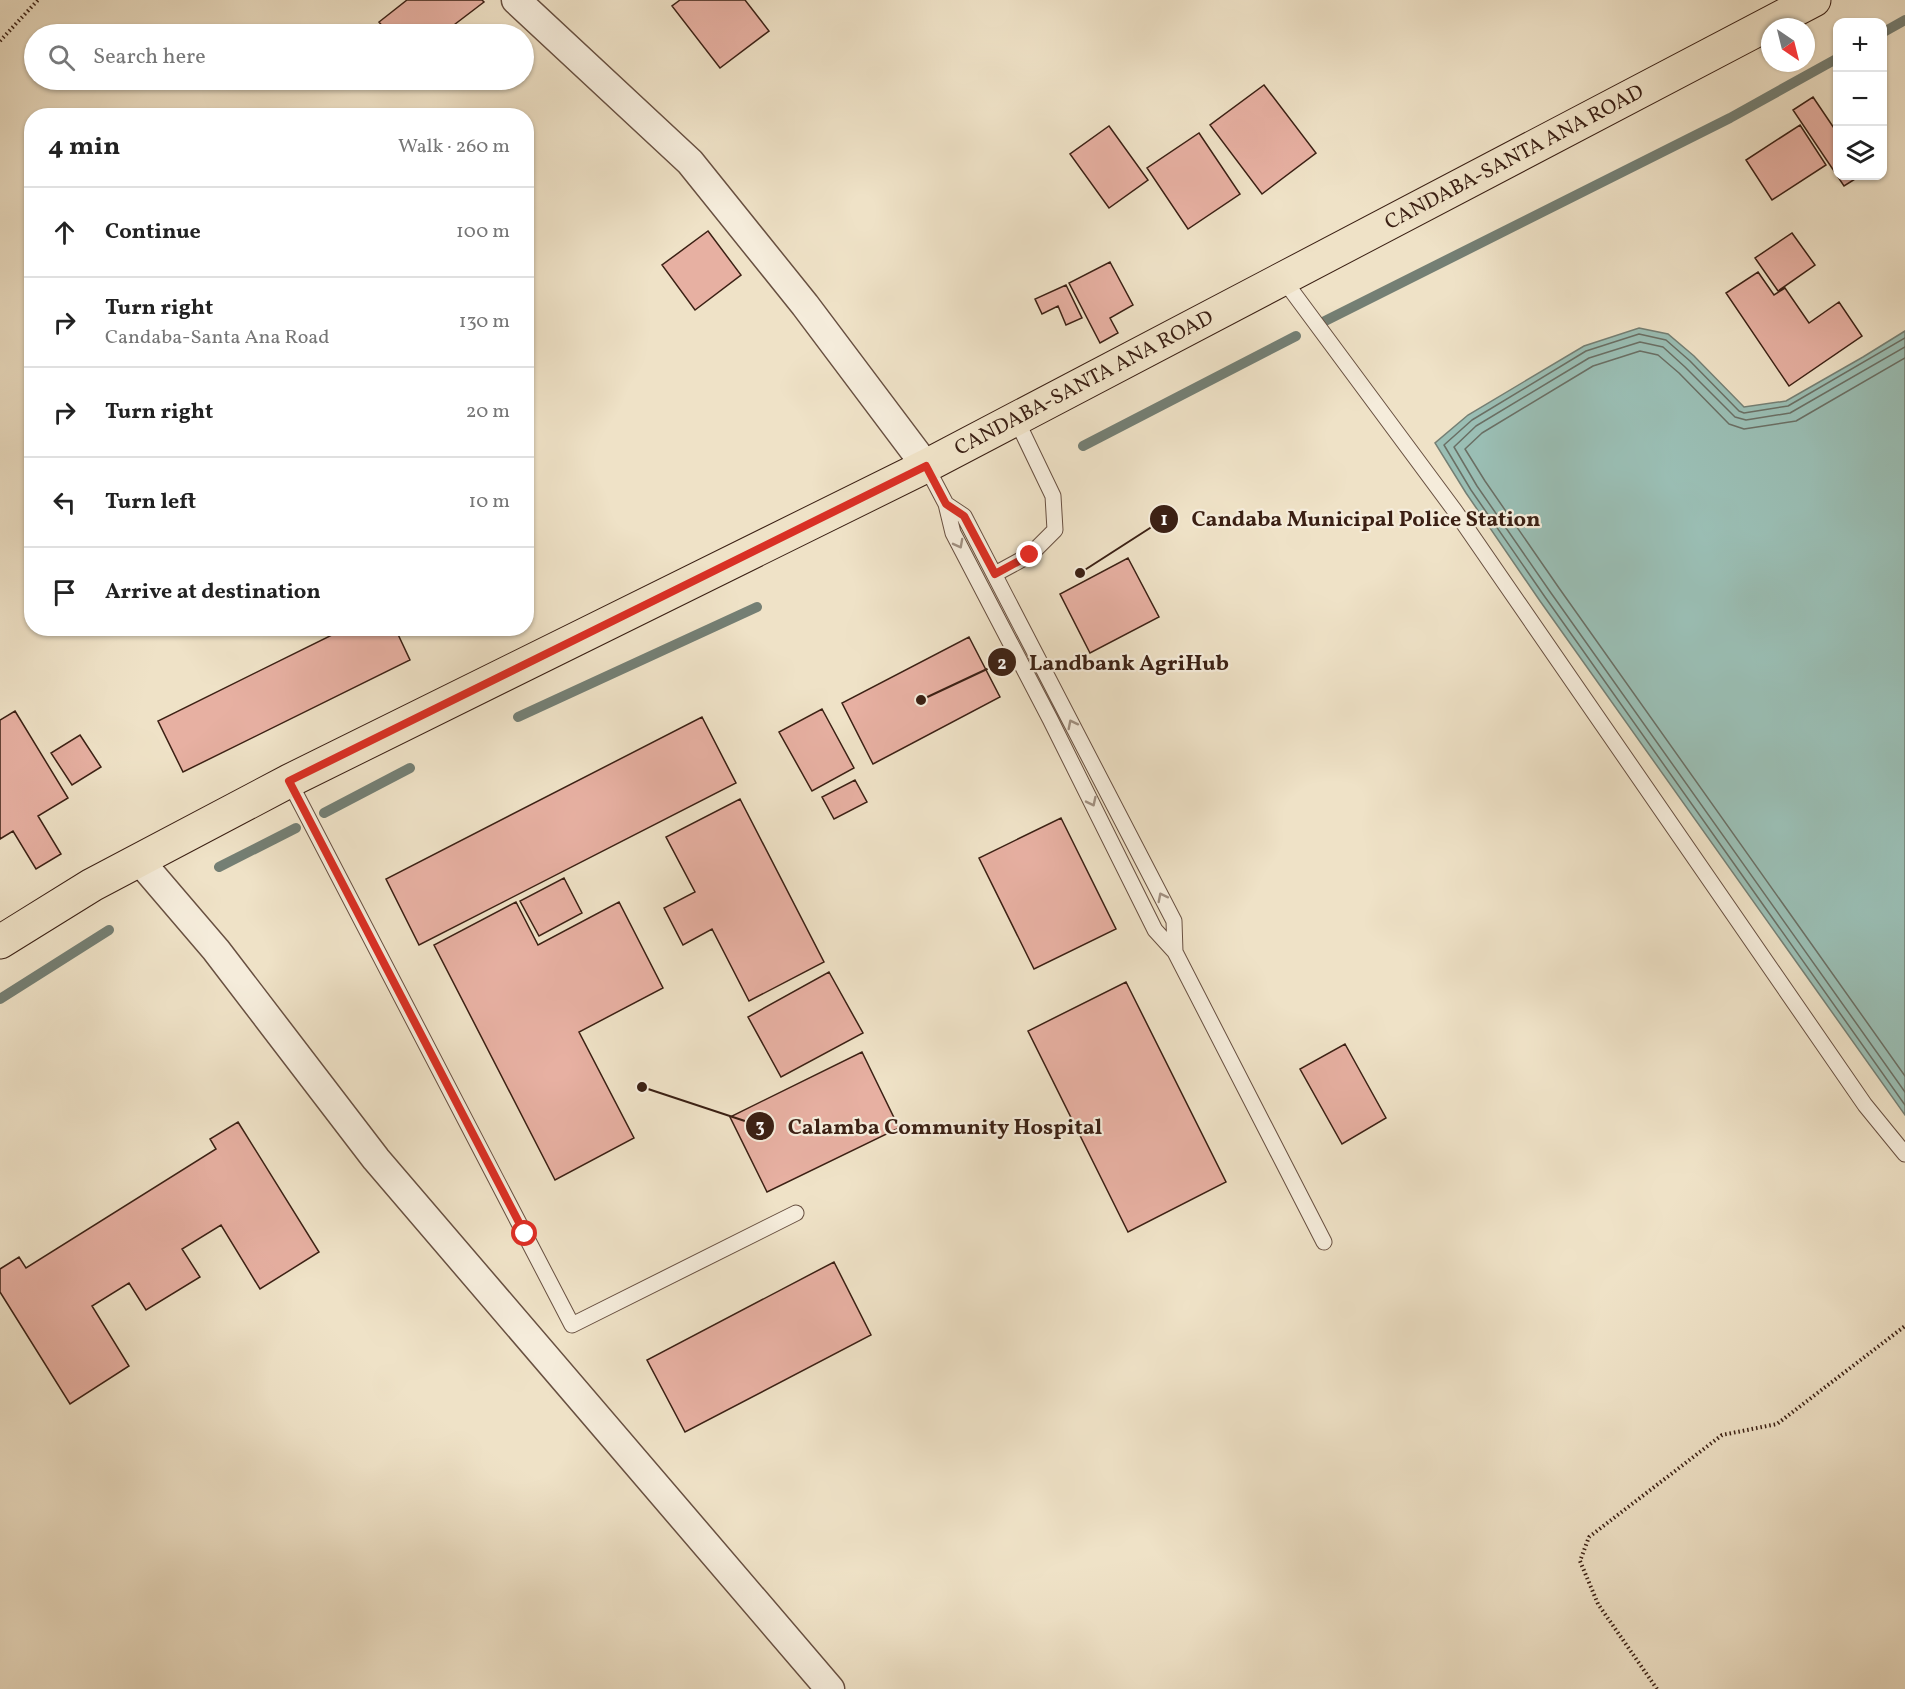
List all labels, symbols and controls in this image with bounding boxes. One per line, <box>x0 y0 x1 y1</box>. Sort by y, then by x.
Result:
north arrow <box>1761 18 1815 72</box>
map controls <box>1833 18 1887 180</box>
button: + <box>1833 18 1887 72</box>
search box <box>24 24 534 90</box>
icon: search <box>45 41 78 74</box>
text: Search here <box>93 42 206 73</box>
button: − <box>1833 72 1887 126</box>
street label: CANDABA-SANTA ANA ROAD <box>1380 77 1649 237</box>
button: layers <box>1833 126 1887 180</box>
text: 4 min <box>48 129 120 165</box>
text: Walk · 260 m <box>398 133 510 161</box>
icon: ahead <box>48 216 81 249</box>
text: Continue <box>105 217 201 248</box>
text: 100 m <box>456 218 510 246</box>
text: Turn right <box>105 293 213 324</box>
street label: CANDABA-SANTA ANA ROAD <box>949 303 1218 463</box>
icon: right <box>48 306 81 339</box>
text: 130 m <box>459 308 510 336</box>
text: Candaba-Santa Ana Road <box>105 324 330 352</box>
icon: right <box>48 396 81 429</box>
text: Turn right <box>105 397 213 428</box>
text: 20 m <box>466 398 510 426</box>
icon: left <box>48 486 81 519</box>
text: Turn left <box>105 487 196 518</box>
text: 10 m <box>469 488 510 516</box>
callout: Candaba Municipal Police Station <box>1149 499 1552 539</box>
text: Candaba Municipal Police Station <box>1191 505 1541 536</box>
text: 1 <box>1160 508 1168 533</box>
one-way arrow <box>952 538 963 548</box>
route end <box>1016 541 1042 567</box>
icon: arrive <box>48 576 81 609</box>
text: Arrive at destination <box>105 577 321 608</box>
callout: Landbank AgriHub <box>987 642 1241 682</box>
text: Landbank AgriHub <box>1029 649 1229 680</box>
text: 2 <box>997 652 1007 677</box>
one-way arrow <box>1068 719 1079 730</box>
one-way arrow <box>1084 796 1096 807</box>
one-way arrow <box>1158 892 1169 903</box>
callout: Calamba Community Hospital <box>745 1106 1114 1146</box>
text: Calamba Community Hospital <box>788 1113 1102 1144</box>
text: 3 <box>755 1115 765 1140</box>
route start <box>511 1220 537 1246</box>

